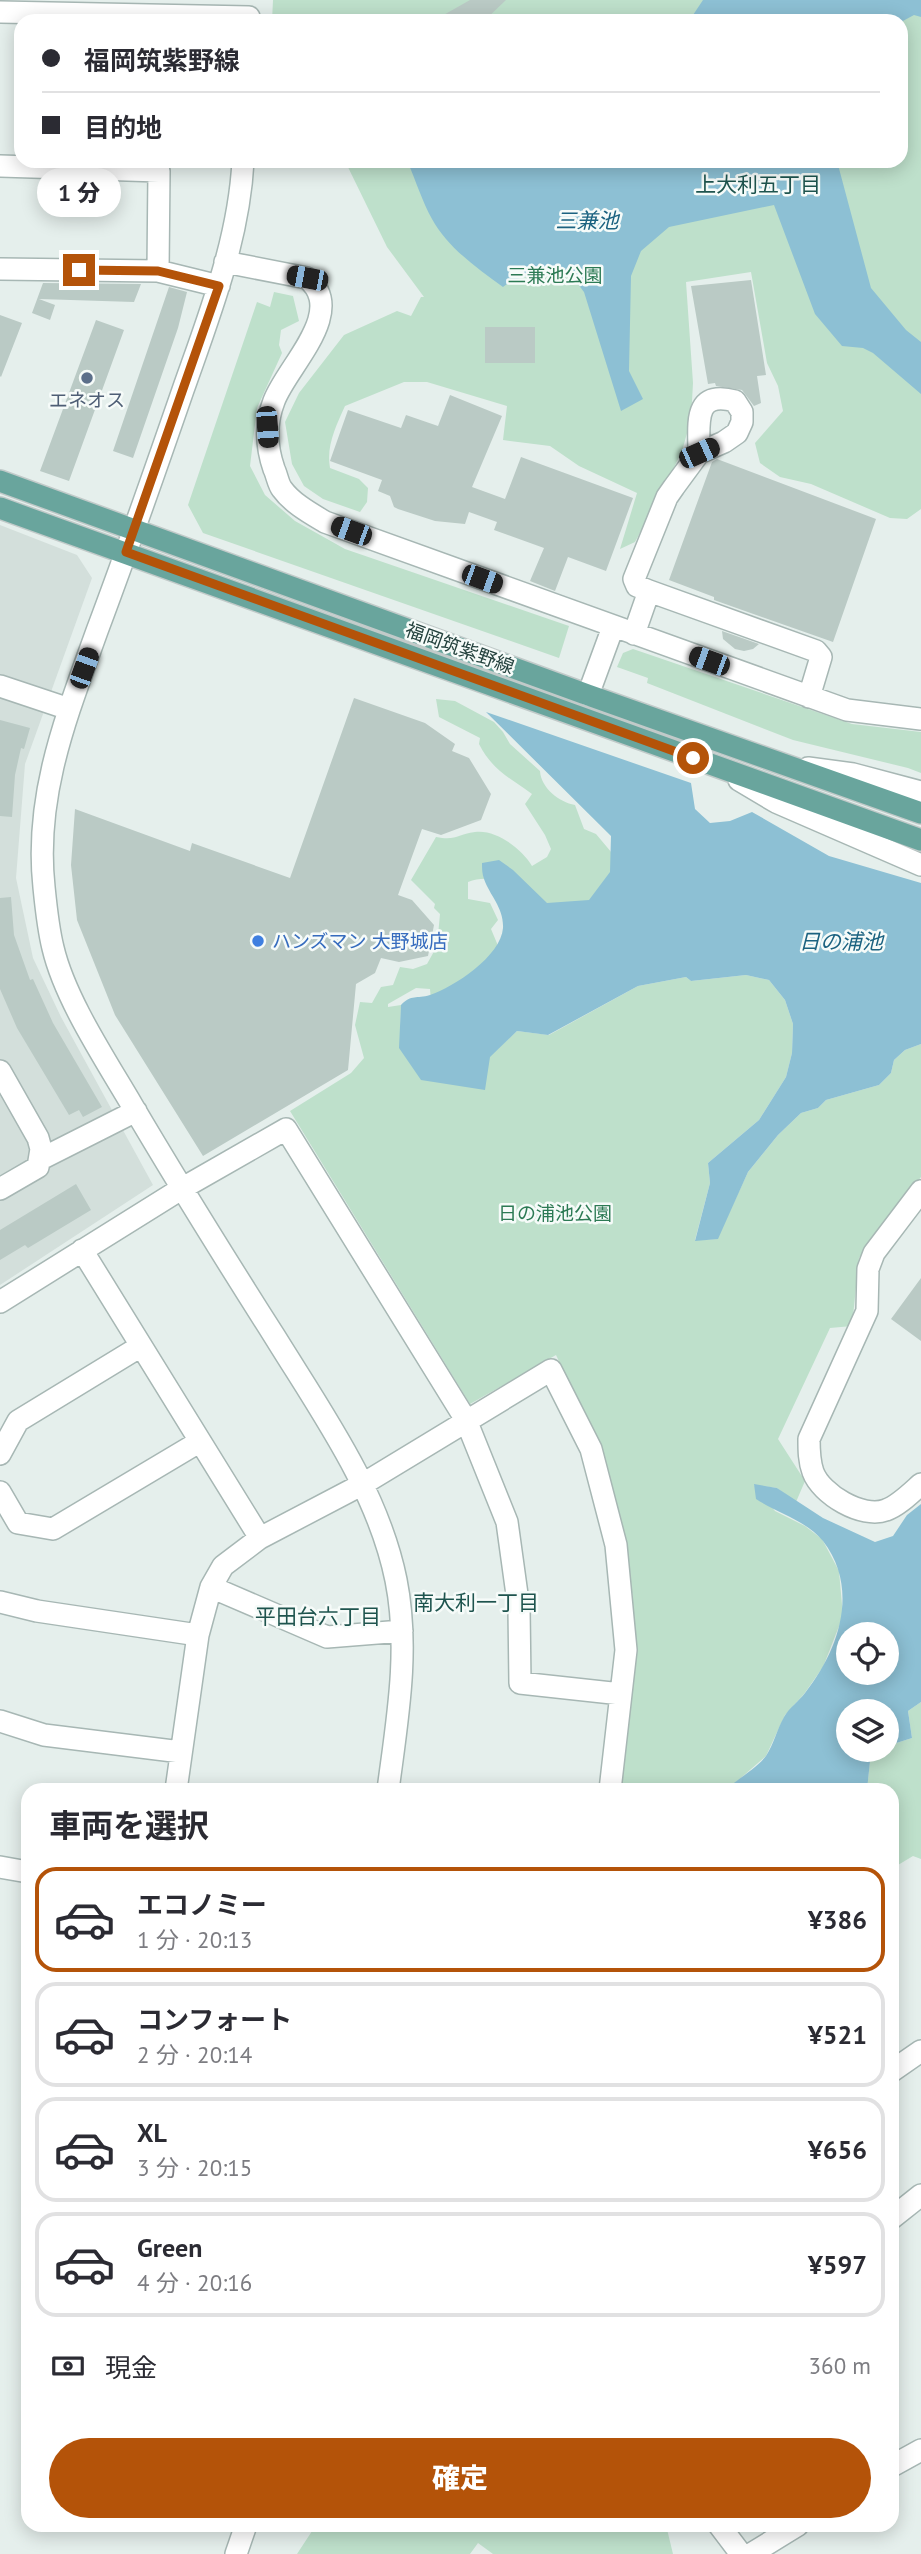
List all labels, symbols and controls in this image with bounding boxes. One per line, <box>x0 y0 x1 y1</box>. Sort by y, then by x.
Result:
text: 福岡筑紫野線 <box>84 44 240 77</box>
text: 目的地 <box>84 111 162 144</box>
callout: 1 分 <box>37 168 121 218</box>
district label: 上大利五丁目 <box>695 171 821 198</box>
text: 1 分 <box>58 178 100 207</box>
water label: 三兼池 <box>556 207 620 234</box>
route end <box>63 254 95 286</box>
park label: 三兼池公園 <box>507 263 603 287</box>
car <box>285 264 330 292</box>
marker: エネオス <box>79 370 95 386</box>
place label: エネオス <box>49 388 125 412</box>
car <box>256 405 279 449</box>
car <box>676 435 723 471</box>
car <box>328 514 375 548</box>
car <box>459 562 506 596</box>
street label: 福岡筑紫野線 <box>402 617 518 679</box>
car <box>686 644 733 678</box>
car <box>67 645 102 691</box>
route start <box>677 742 709 774</box>
water label: 日の浦池 <box>799 928 885 955</box>
place label: ハンズマン 大野城店 <box>272 929 448 953</box>
marker: ハンズマン 大野城店 <box>250 933 266 949</box>
park label: 日の浦池公園 <box>498 1201 612 1225</box>
district label: 南大利一丁目 <box>413 1589 539 1616</box>
district label: 平田台六丁目 <box>255 1603 381 1630</box>
map controls <box>836 1622 899 1762</box>
button: locate <box>836 1622 899 1685</box>
button: layers <box>836 1699 899 1762</box>
text: 車両を選択 <box>49 1804 209 1846</box>
icon: car <box>53 1888 116 1951</box>
text: エコノミー <box>137 1888 267 1921</box>
text: ¥386 <box>808 1903 867 1936</box>
text: 1 分 · 20:13 <box>137 1925 252 1954</box>
icon: car <box>53 2003 116 2066</box>
text: コンフォート <box>137 2003 292 2036</box>
text: ¥521 <box>808 2018 867 2051</box>
text: 2 分 · 20:14 <box>137 2040 252 2069</box>
text: XL <box>137 2116 167 2149</box>
icon: car <box>53 2118 116 2181</box>
text: ¥656 <box>808 2133 867 2166</box>
text: 3 分 · 20:15 <box>137 2153 252 2182</box>
text: Green <box>137 2231 202 2264</box>
icon: car <box>53 2233 116 2296</box>
text: ¥597 <box>808 2248 867 2281</box>
text: 4 分 · 20:16 <box>137 2268 252 2297</box>
icon: cash <box>49 2347 87 2385</box>
text: 現金 <box>105 2351 157 2384</box>
text: 360 m <box>809 2351 871 2380</box>
button: 確定 <box>49 2438 871 2518</box>

